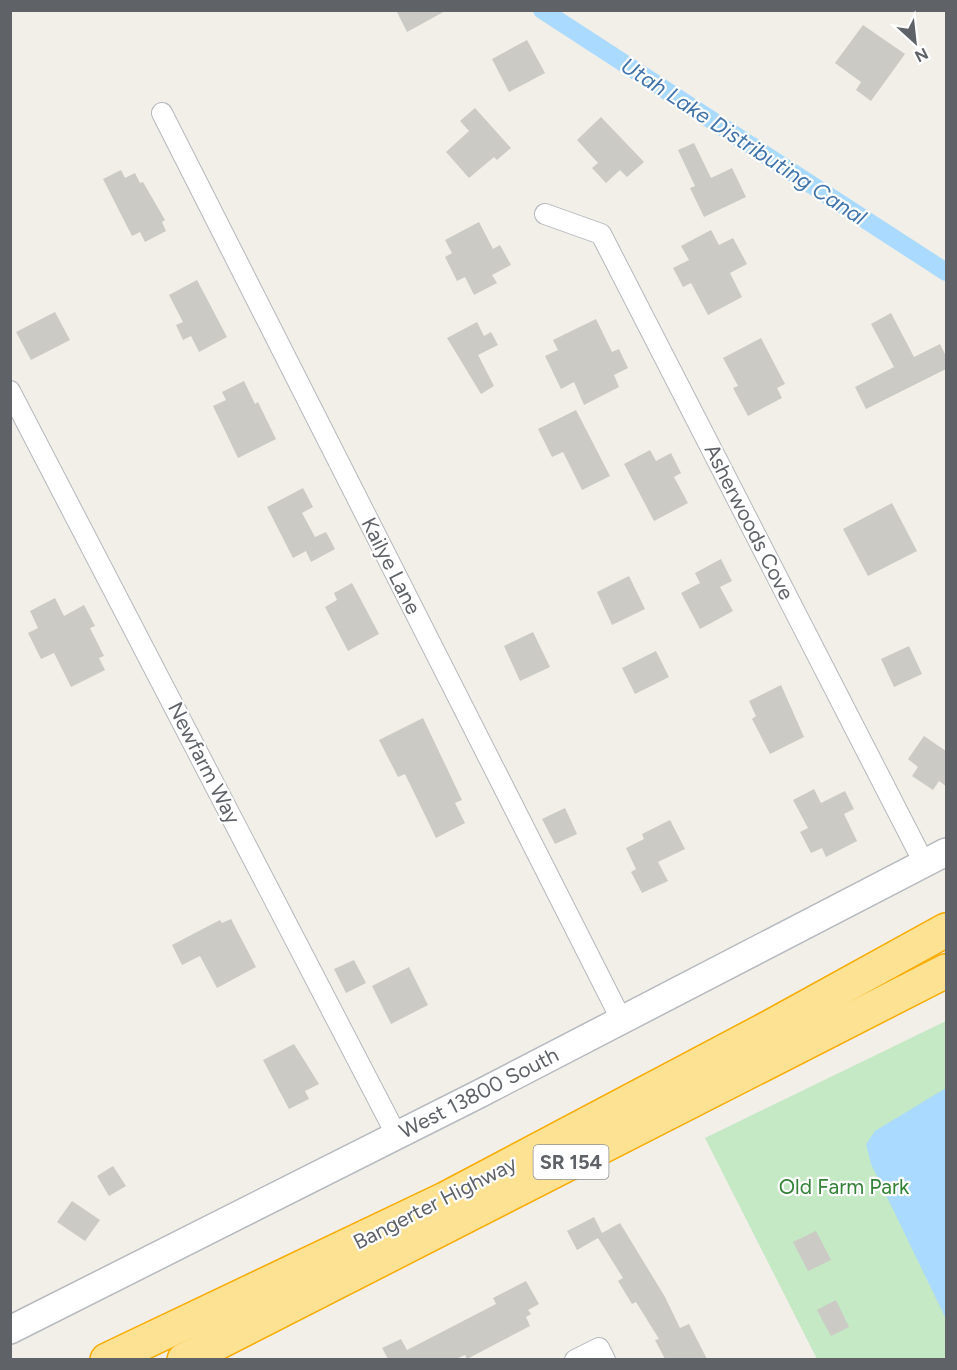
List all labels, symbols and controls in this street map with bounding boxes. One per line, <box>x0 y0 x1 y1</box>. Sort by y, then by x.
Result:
north arrow <box>885 12 945 72</box>
text: N <box>912 44 931 66</box>
water label: Utah Lake Distributing Canal <box>616 52 871 231</box>
street label: Asherwoods Cove <box>699 440 799 604</box>
street label: Kailye Lane <box>356 513 426 618</box>
street label: Newfarm Way <box>163 698 246 828</box>
street label: West 13800 South <box>395 1042 563 1143</box>
road number: SR 154 <box>534 1145 608 1179</box>
street label: Bangerter Highway <box>349 1151 521 1255</box>
park label: Old Farm Park <box>779 1174 910 1199</box>

